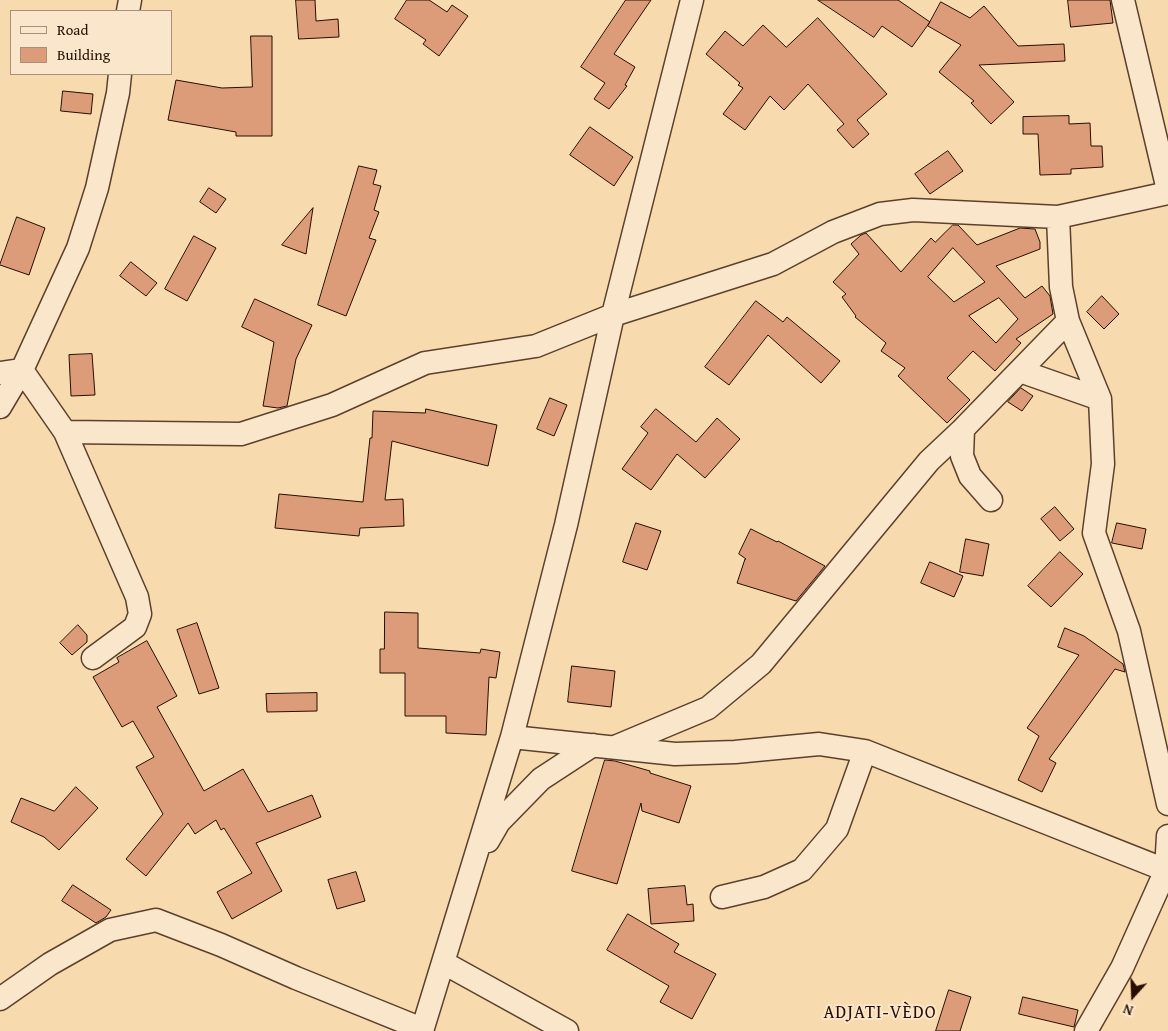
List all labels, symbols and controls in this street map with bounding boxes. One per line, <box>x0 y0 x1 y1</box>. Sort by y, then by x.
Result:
legend <box>10 10 172 75</box>
text: Road <box>57 19 88 40</box>
text: Building <box>57 44 110 65</box>
north arrow <box>1108 971 1158 1021</box>
text: N <box>1120 999 1136 1021</box>
district label: ADJATI-VÈDO <box>822 1002 938 1024</box>

